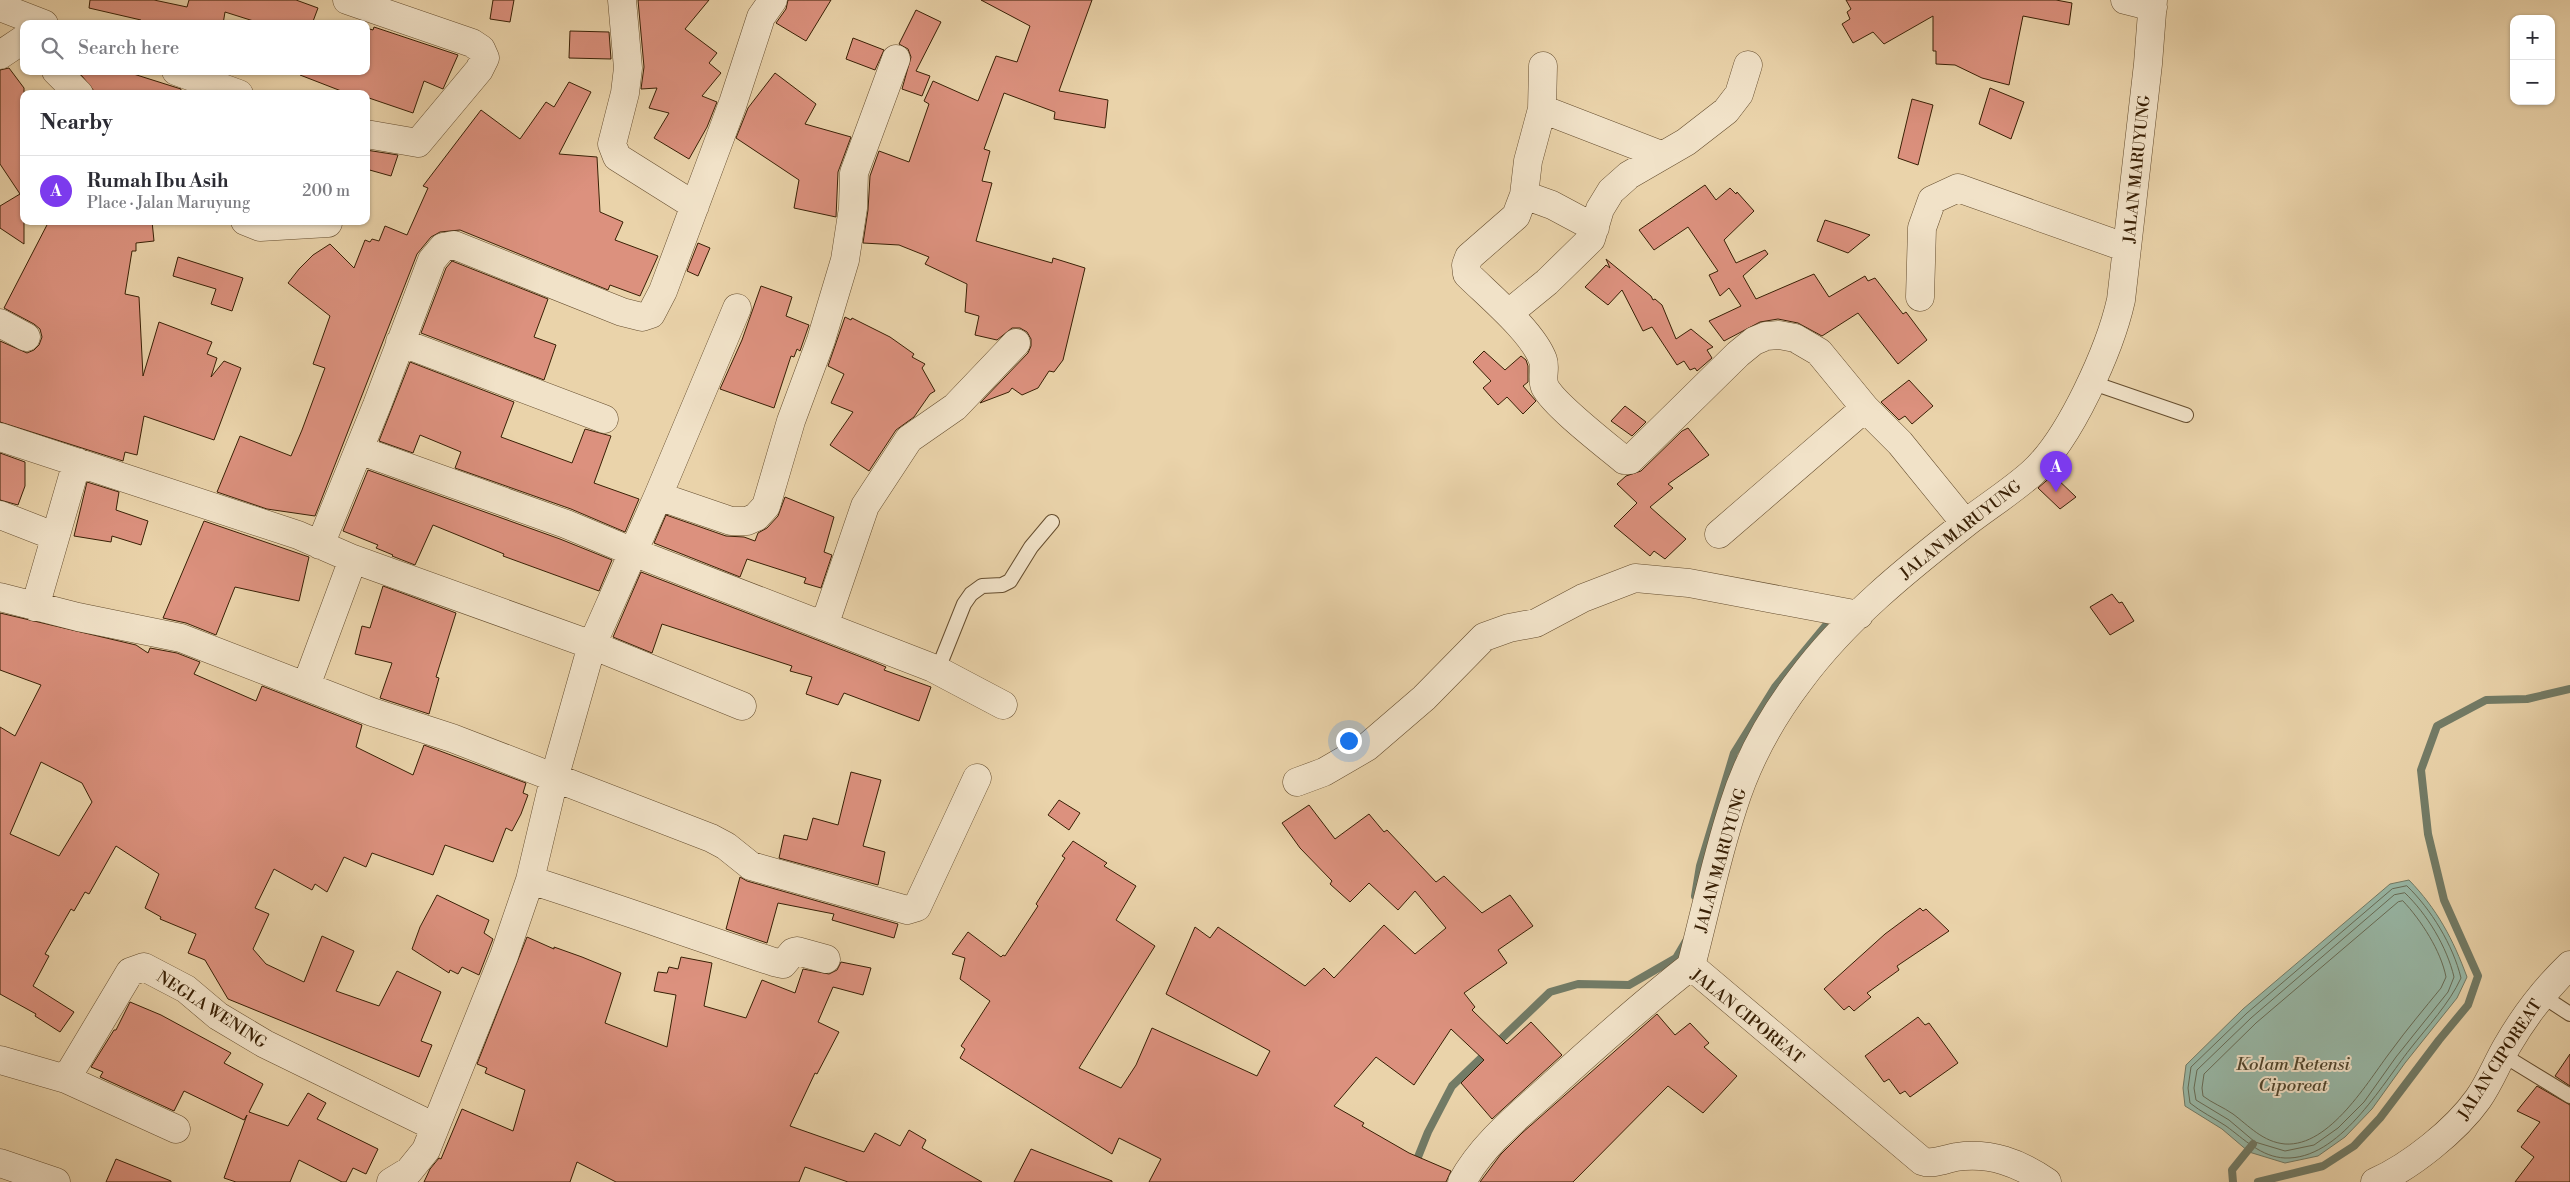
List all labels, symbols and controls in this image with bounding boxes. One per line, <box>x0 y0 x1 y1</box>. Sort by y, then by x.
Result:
map controls <box>2510 15 2555 105</box>
button: + <box>2510 15 2555 60</box>
search box <box>20 20 370 75</box>
icon: search <box>38 34 66 62</box>
text: Search here <box>78 36 179 60</box>
button: − <box>2510 60 2555 105</box>
street label: JALAN MARUYUNG <box>2119 94 2155 245</box>
text: Nearby <box>40 110 113 136</box>
text: Rumah Ibu Asih <box>87 169 229 193</box>
text: A <box>50 181 62 201</box>
text: 200 m <box>302 181 350 201</box>
text: Place · Jalan Maruyung <box>87 193 250 213</box>
pin: A <box>2040 451 2072 492</box>
street label: JALAN MARUYUNG <box>1895 476 2025 584</box>
your location <box>1336 728 1362 754</box>
street label: JALAN MARUYUNG <box>1691 786 1751 935</box>
street label: JALAN CIPOREAT <box>1686 964 1808 1068</box>
street label: NEGLA WENING <box>153 967 270 1053</box>
street label: JALAN CIPOREAT <box>2453 996 2546 1124</box>
water label: Kolam Retensi Ciporeat <box>2236 1053 2351 1097</box>

